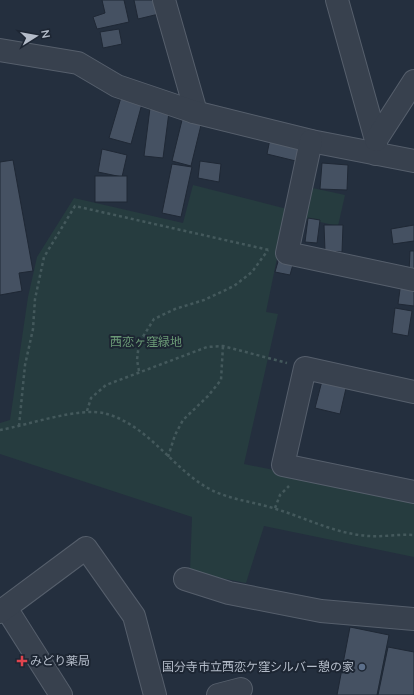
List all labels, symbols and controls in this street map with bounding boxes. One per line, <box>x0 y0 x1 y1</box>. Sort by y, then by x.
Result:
north arrow <box>16 16 56 56</box>
text: N <box>37 29 53 40</box>
park label: 西恋ヶ窪緑地 <box>110 334 182 350</box>
place label: みどり薬局 <box>30 653 90 669</box>
marker: みどり薬局 <box>17 656 27 666</box>
place label: 国分寺市立西恋ケ窪シルバー憩の家 <box>162 659 354 675</box>
marker: 国分寺市立西恋ケ窪シルバー憩の家 <box>357 662 367 672</box>

